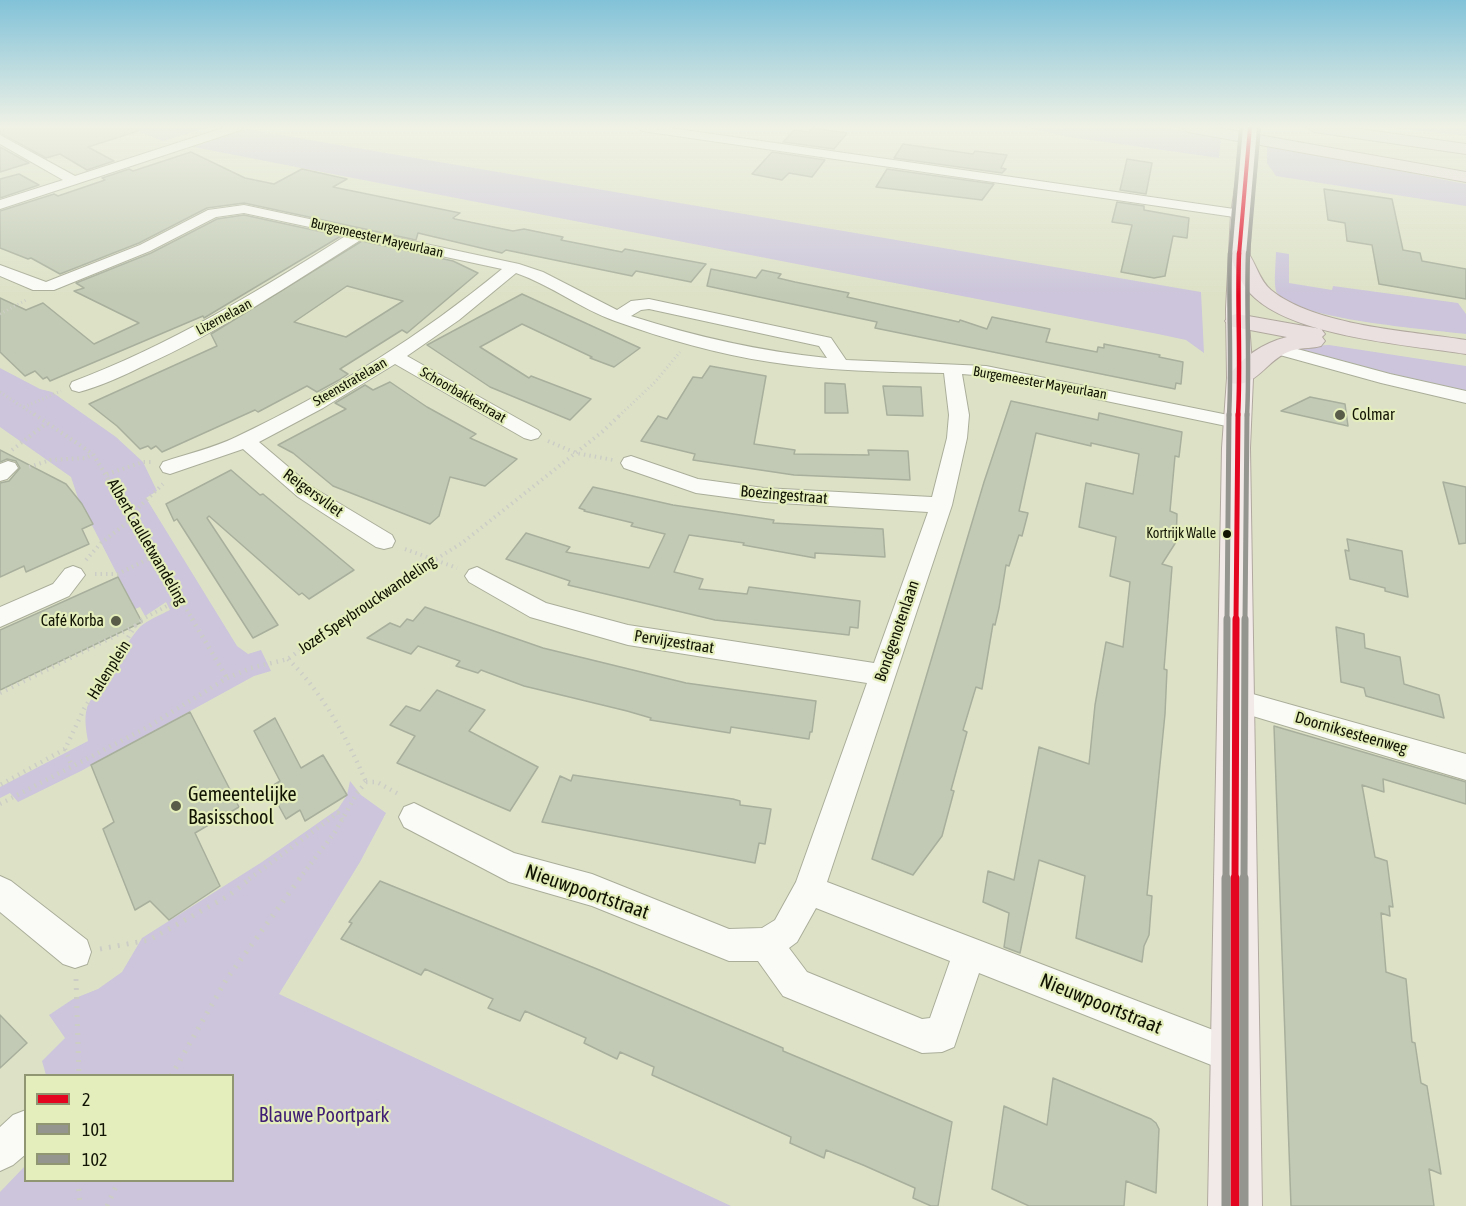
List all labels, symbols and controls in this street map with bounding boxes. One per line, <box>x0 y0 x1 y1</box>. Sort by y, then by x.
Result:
street label: Burgemeester Mayeurlaan <box>309 215 445 261</box>
street label: Lizernelaan <box>193 295 255 339</box>
street label: Steenstratelaan <box>310 354 390 410</box>
street label: Burgemeester Mayeurlaan <box>972 363 1108 403</box>
street label: Schoorbakkestraat <box>417 364 509 426</box>
place label: Colmar <box>1352 405 1395 425</box>
marker: Colmar <box>1333 408 1347 422</box>
street label: Reigersvliet <box>279 465 347 521</box>
street label: Albert Caulletwandeling <box>103 475 191 609</box>
street label: Boezingestraat <box>740 482 828 508</box>
place label: Kortrijk Walle <box>1146 526 1216 542</box>
marker: Kortrijk Walle <box>1221 528 1233 540</box>
street label: Jozef Speybrouckwandeling <box>294 552 440 658</box>
street label: Bondgenotenlaan <box>871 578 923 684</box>
place label: Café Korba <box>41 611 104 631</box>
marker: Café Korba <box>109 614 123 628</box>
street label: Pervijzestraat <box>633 626 715 658</box>
street label: Halenplein <box>83 637 135 703</box>
street label: Doorniksesteenweg <box>1293 708 1409 758</box>
place label: Gemeentelijke Basisschool <box>188 783 296 830</box>
marker: Gemeentelijke Basisschool <box>169 799 183 813</box>
street label: Nieuwpoortstraat <box>522 860 652 924</box>
street label: Nieuwpoortstraat <box>1036 969 1166 1039</box>
legend <box>24 1074 234 1182</box>
text: 2 <box>82 1089 90 1110</box>
park label: Blauwe Poortpark <box>259 1104 389 1128</box>
text: 101 <box>82 1119 107 1140</box>
text: 102 <box>82 1149 107 1170</box>

